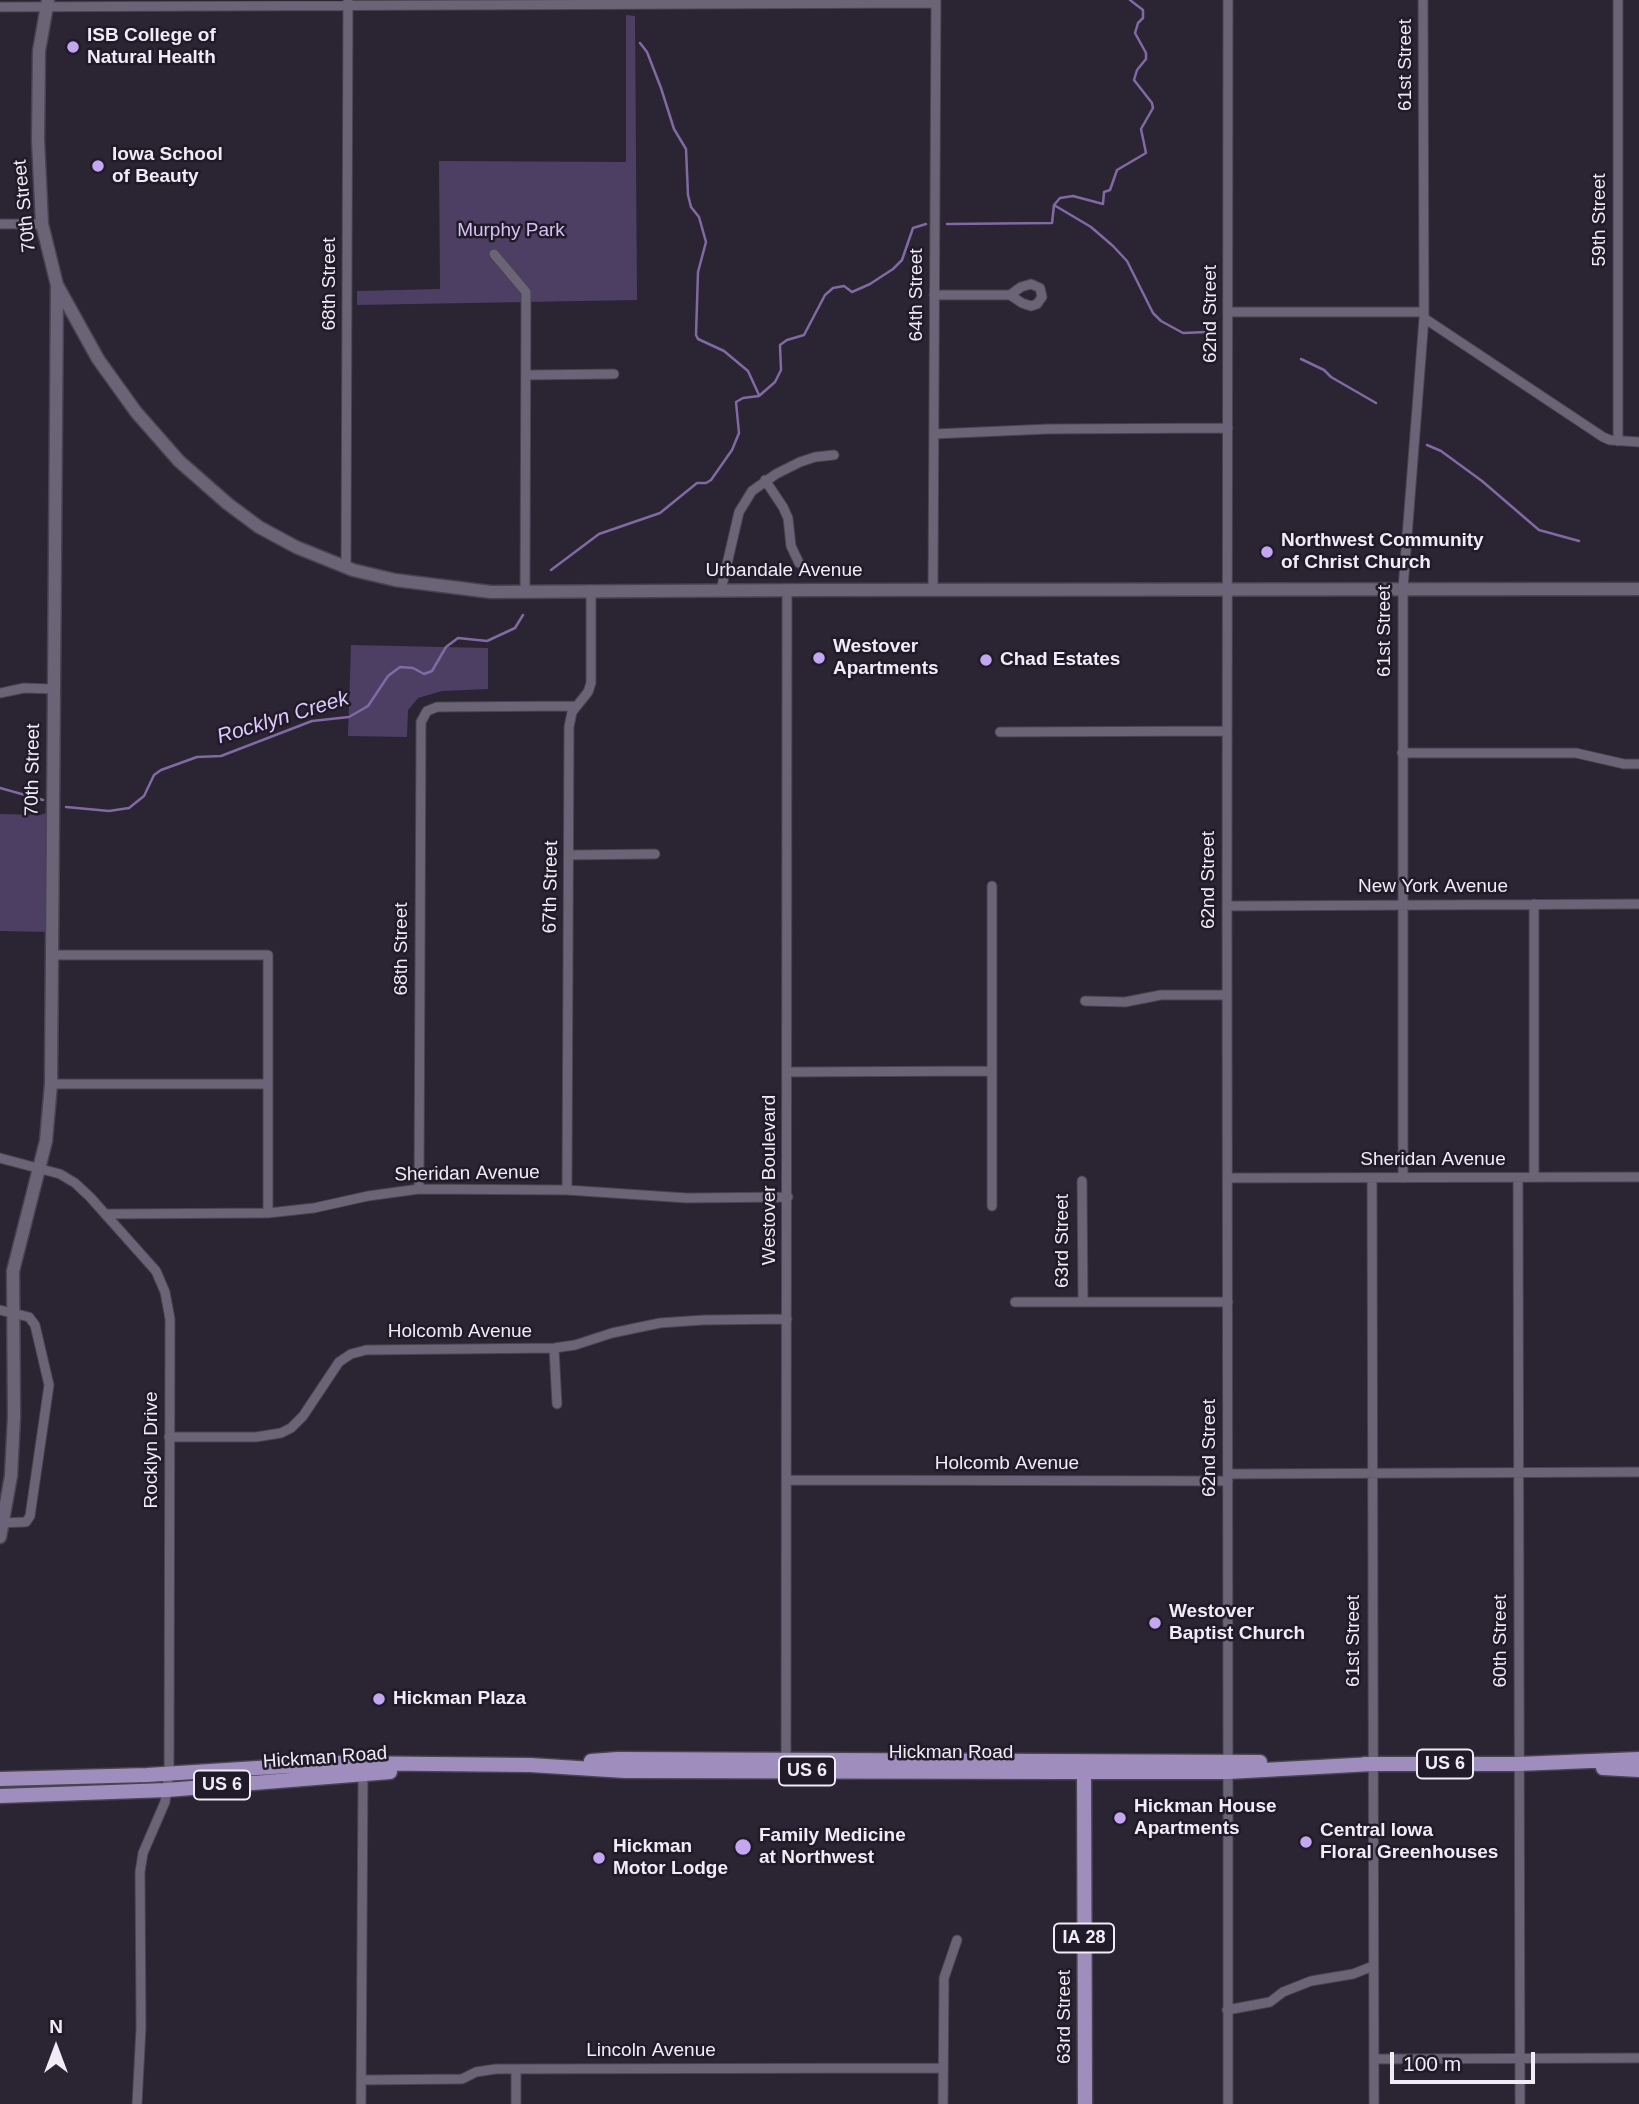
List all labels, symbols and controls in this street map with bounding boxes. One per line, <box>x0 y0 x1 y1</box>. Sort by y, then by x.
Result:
street label: 61st Street <box>1395 19 1417 111</box>
place label: ISB College of Natural Health <box>87 25 216 69</box>
marker: ISB College of Natural Health <box>65 39 81 55</box>
place label: Iowa School of Beauty <box>112 144 223 188</box>
marker: Iowa School of Beauty <box>90 158 106 174</box>
street label: 70th Street <box>9 159 41 253</box>
street label: 59th Street <box>1589 174 1611 266</box>
park label: Murphy Park <box>457 220 565 242</box>
street label: 68th Street <box>319 238 341 330</box>
street label: 64th Street <box>906 249 928 341</box>
street label: 62nd Street <box>1200 265 1222 363</box>
place label: Northwest Community of Christ Church <box>1281 530 1484 574</box>
marker: Northwest Community of Christ Church <box>1259 544 1275 560</box>
street label: Urbandale Avenue <box>705 560 863 582</box>
street label: 61st Street <box>1374 585 1396 677</box>
place label: Westover Apartments <box>833 636 939 680</box>
place label: Chad Estates <box>1000 649 1120 671</box>
marker: Westover Apartments <box>811 650 827 666</box>
marker: Chad Estates <box>978 652 994 668</box>
water label: Rocklyn Creek <box>214 686 352 750</box>
street label: 70th Street <box>21 723 45 817</box>
street label: 62nd Street <box>1198 831 1220 929</box>
street label: 67th Street <box>539 840 563 934</box>
street label: New York Avenue <box>1358 876 1508 898</box>
street label: 68th Street <box>391 903 413 995</box>
street label: Westover Boulevard <box>759 1095 781 1265</box>
street label: Sheridan Avenue <box>1360 1149 1506 1171</box>
street label: Sheridan Avenue <box>394 1161 540 1187</box>
street label: 63rd Street <box>1052 1194 1074 1288</box>
street label: Holcomb Avenue <box>388 1321 532 1343</box>
street label: Rocklyn Drive <box>141 1391 163 1509</box>
street label: 62nd Street <box>1199 1399 1221 1497</box>
street label: Holcomb Avenue <box>935 1453 1079 1475</box>
street label: 61st Street <box>1343 1595 1365 1687</box>
street label: 60th Street <box>1490 1595 1512 1687</box>
place label: Westover Baptist Church <box>1169 1601 1305 1645</box>
marker: Westover Baptist Church <box>1147 1615 1163 1631</box>
place label: Hickman Plaza <box>393 1688 526 1710</box>
marker: Hickman Plaza <box>371 1691 387 1707</box>
street label: Hickman Road <box>262 1742 388 1774</box>
street label: Hickman Road <box>889 1742 1013 1764</box>
road number: US 6 <box>1417 1750 1473 1778</box>
road number: US 6 <box>779 1756 835 1786</box>
road number: US 6 <box>194 1770 250 1800</box>
place label: Hickman House Apartments <box>1134 1796 1277 1840</box>
marker: Hickman House Apartments <box>1112 1810 1128 1826</box>
place label: Central Iowa Floral Greenhouses <box>1320 1820 1498 1864</box>
place label: Family Medicine at Northwest <box>759 1825 906 1869</box>
marker: Central Iowa Floral Greenhouses <box>1298 1834 1314 1850</box>
place label: Hickman Motor Lodge <box>613 1836 728 1880</box>
marker: Family Medicine at Northwest <box>733 1837 753 1857</box>
marker: Hickman Motor Lodge <box>591 1850 607 1866</box>
road number: IA 28 <box>1054 1924 1114 1952</box>
street label: 63rd Street <box>1054 1970 1076 2064</box>
north arrow <box>21 2013 91 2083</box>
text: N <box>49 2016 63 2037</box>
scale bar <box>1394 2038 1539 2082</box>
street label: Lincoln Avenue <box>586 2040 716 2062</box>
text: 100 m <box>1403 2052 1461 2075</box>

